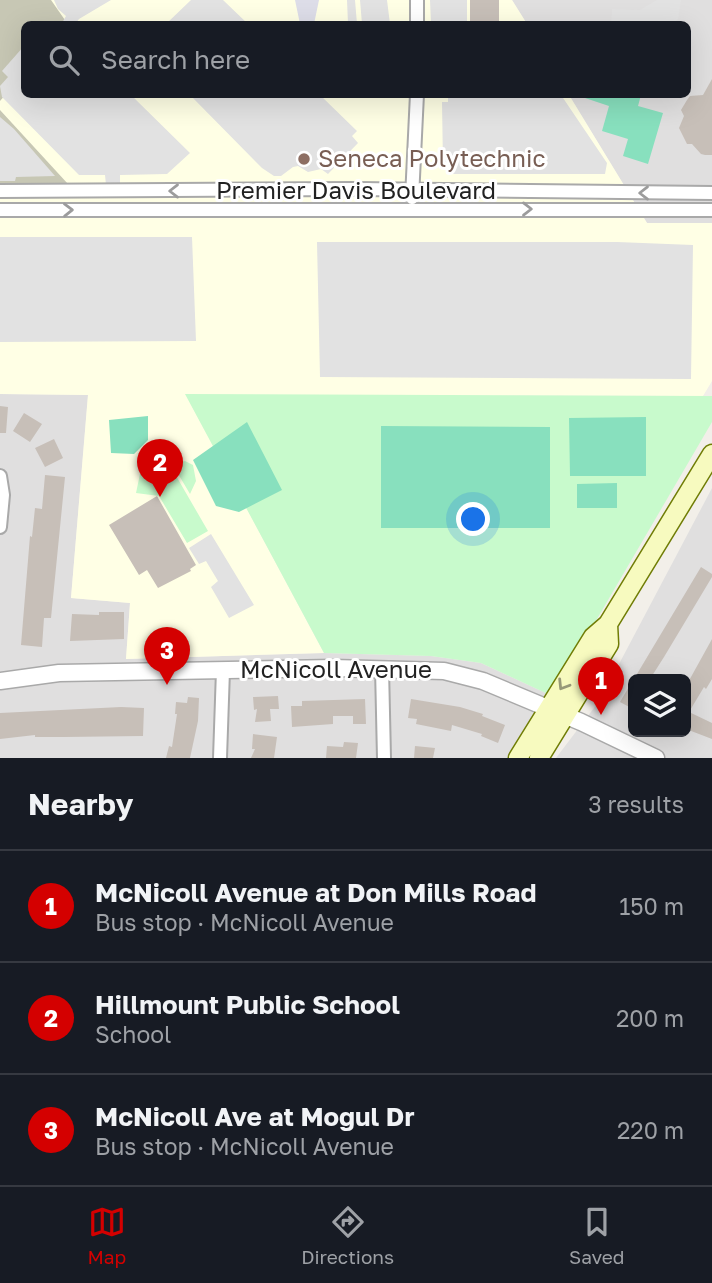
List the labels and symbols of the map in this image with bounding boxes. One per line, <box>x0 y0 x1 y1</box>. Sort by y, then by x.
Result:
place label: Seneca Polytechnic <box>318 143 545 172</box>
marker: Seneca Polytechnic <box>296 151 312 167</box>
street label: Premier Davis Boulevard <box>216 175 496 204</box>
one-way arrow <box>168 183 179 199</box>
one-way arrow <box>638 185 649 201</box>
one-way arrow <box>522 201 533 217</box>
one-way arrow <box>63 202 74 218</box>
pin: 2 <box>137 439 183 497</box>
your location <box>456 502 490 536</box>
pin: 3 <box>144 627 190 685</box>
street label: McNicoll Avenue <box>240 654 432 683</box>
pin: 1 <box>578 657 624 715</box>
one-way arrow <box>558 678 571 691</box>

